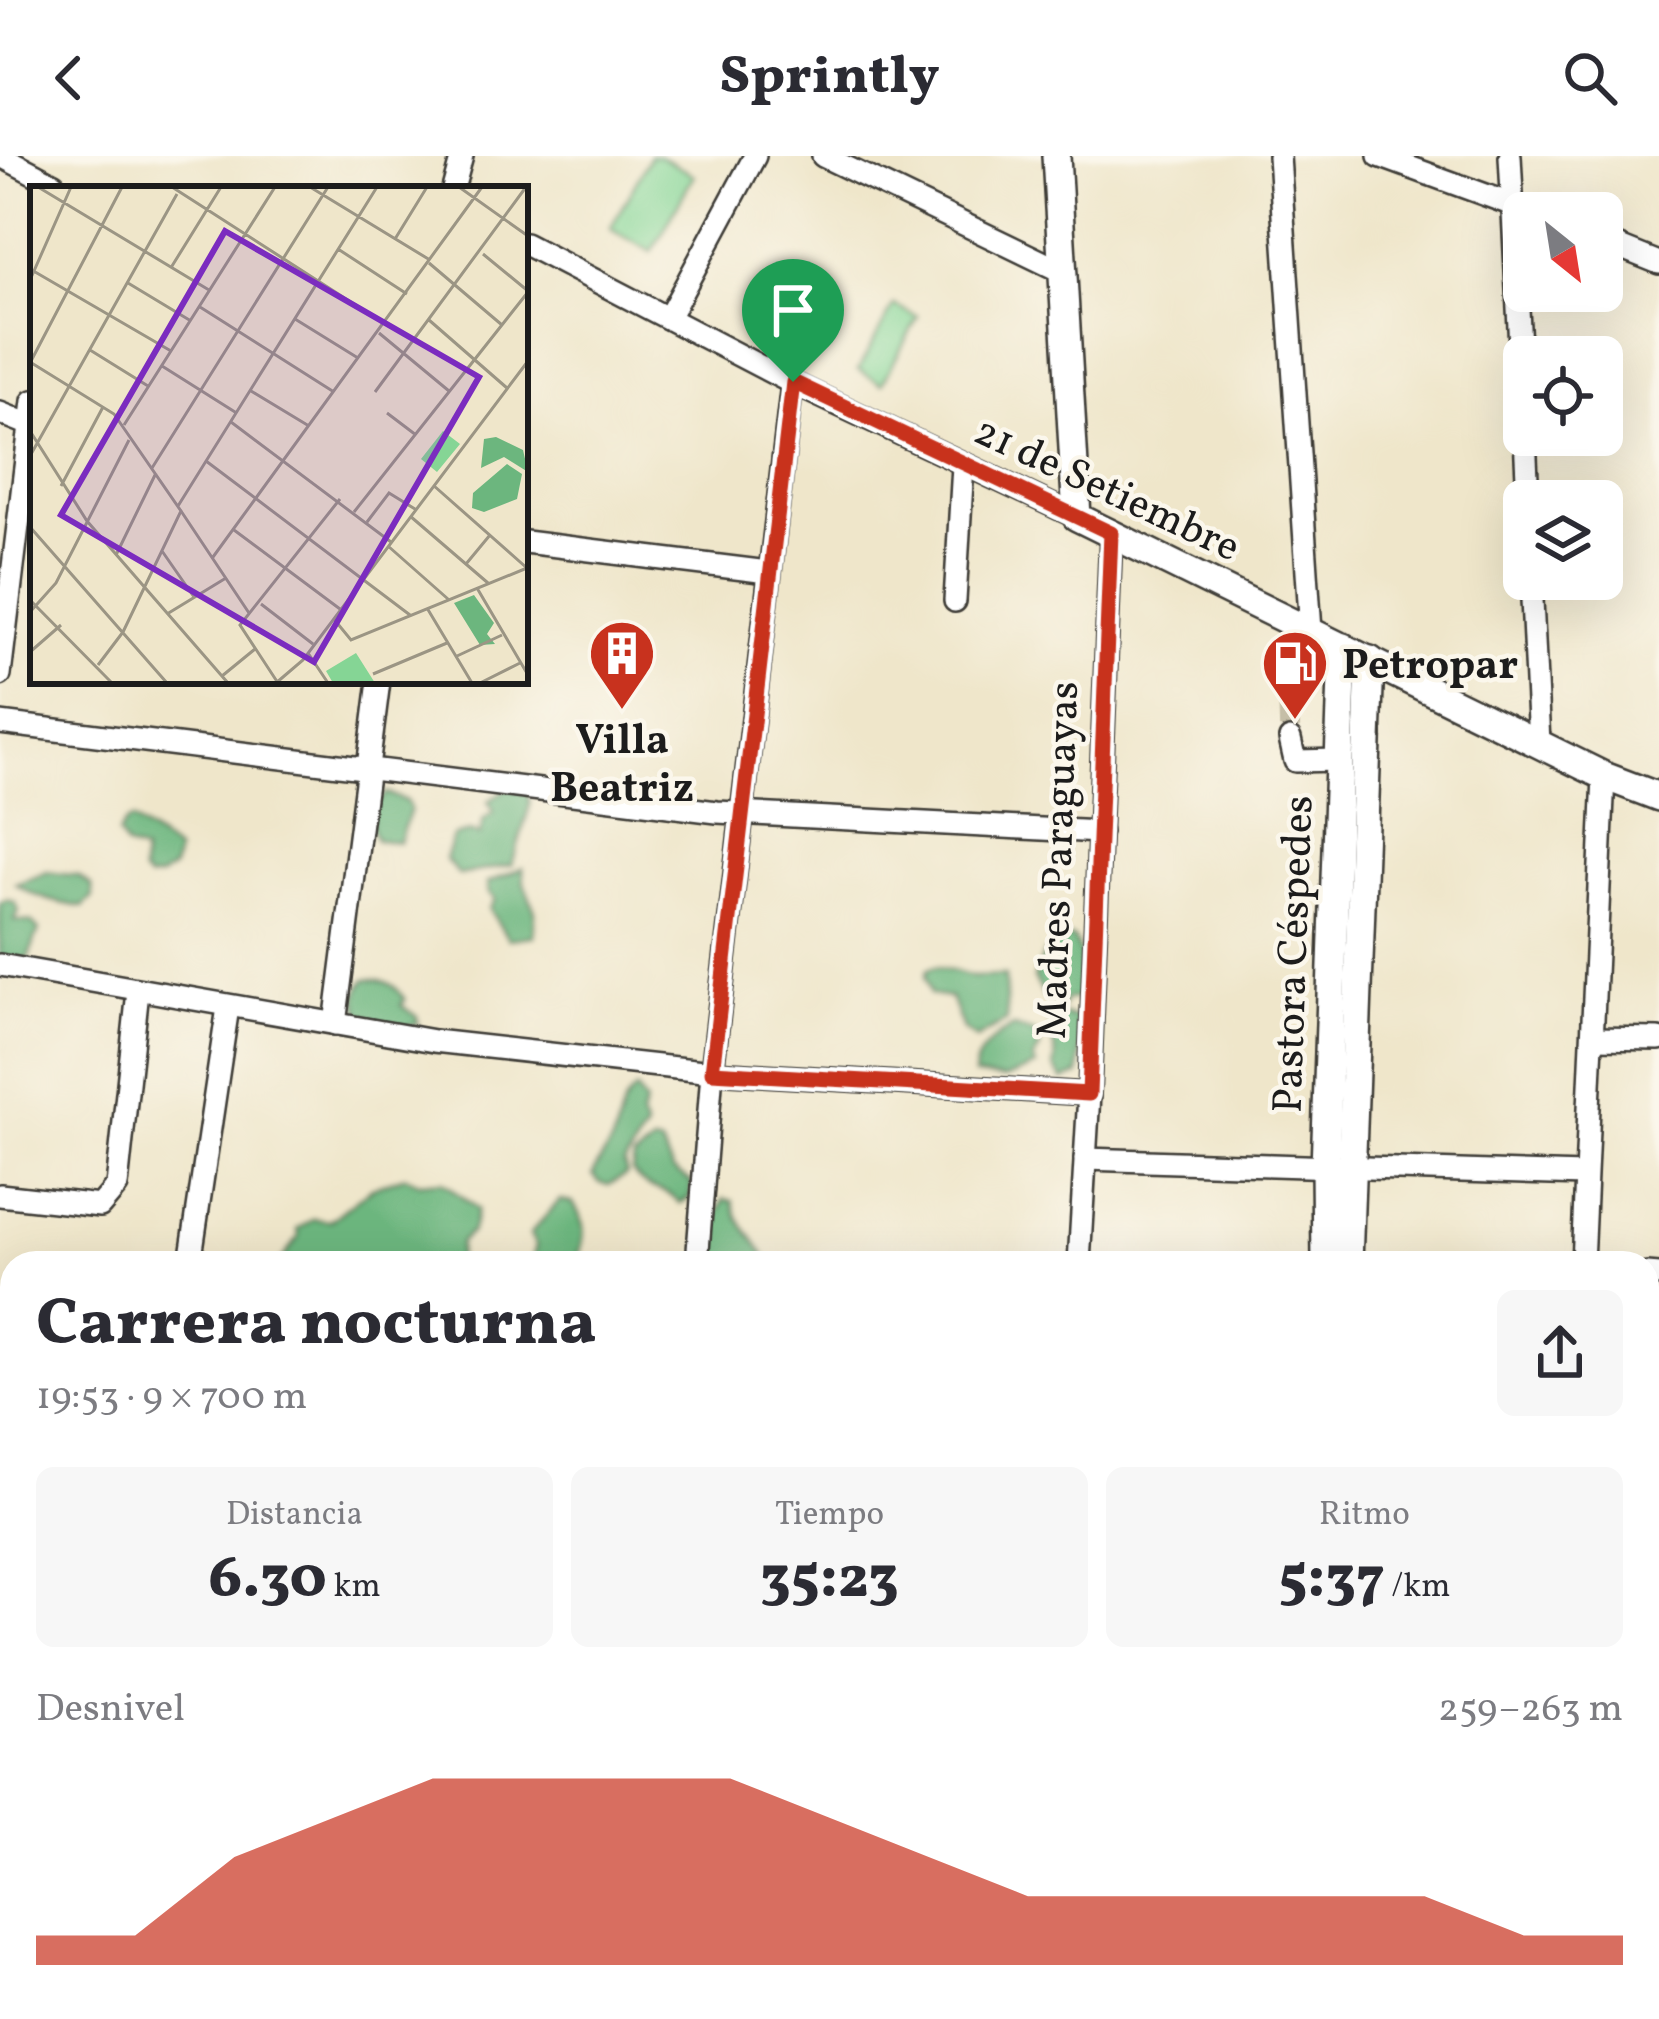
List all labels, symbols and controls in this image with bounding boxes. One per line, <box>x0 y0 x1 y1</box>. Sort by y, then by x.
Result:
text: Sprintly <box>720 41 939 116</box>
icon: back <box>36 45 102 111</box>
icon: search <box>1557 45 1623 111</box>
inset map <box>30 186 528 684</box>
north arrow <box>1503 192 1623 312</box>
map controls <box>1503 192 1623 600</box>
pin <box>742 259 844 382</box>
icon: arrive <box>760 277 826 343</box>
button: locate <box>1503 336 1623 456</box>
street label: 21 de Setiembre <box>963 404 1249 579</box>
button: layers <box>1503 480 1623 600</box>
building icon: Villa Beatriz <box>587 618 657 712</box>
fuel station icon: Petropar <box>1260 628 1330 722</box>
place label: Petropar <box>1342 638 1518 697</box>
street label: Madres Paraguayas <box>1025 680 1096 1040</box>
place label: Villa Beatriz <box>550 713 694 820</box>
street label: Pastora Céspedes <box>1260 794 1331 1114</box>
text: Carrera nocturna <box>36 1280 596 1372</box>
button: share <box>1497 1290 1623 1416</box>
text: 19:53 · 9 × 700 m <box>36 1371 307 1425</box>
text: Distancia <box>226 1493 363 1539</box>
text: Tiempo <box>775 1493 884 1539</box>
text: Ritmo <box>1319 1493 1410 1539</box>
text: 6.30 <box>208 1539 327 1622</box>
text: 35:23 <box>760 1539 899 1622</box>
text: 5:37 <box>1279 1539 1385 1622</box>
text: km <box>327 1565 381 1611</box>
text: /km <box>1385 1565 1450 1611</box>
text: Desnivel <box>36 1683 185 1737</box>
text: 259–263 m <box>1438 1683 1623 1737</box>

